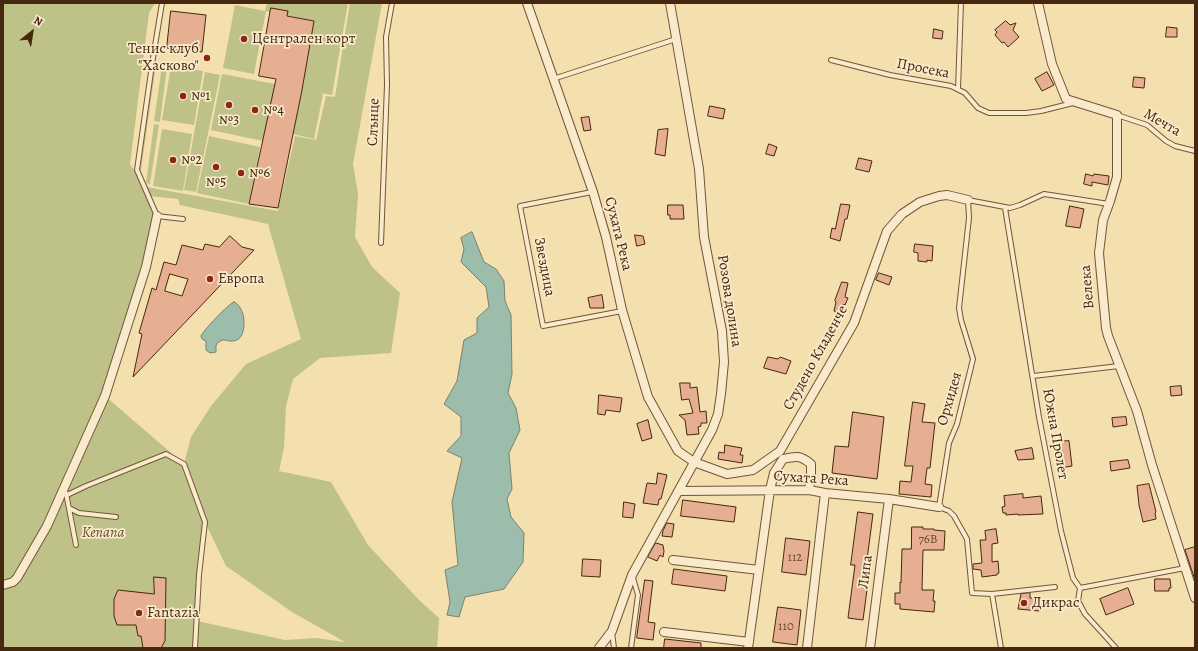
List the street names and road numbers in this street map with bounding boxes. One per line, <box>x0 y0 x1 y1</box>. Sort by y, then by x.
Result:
street label: Просека <box>895 55 951 83</box>
street label: Слънце <box>364 98 384 146</box>
street label: Мечта <box>1140 105 1184 141</box>
street label: Сухата Река <box>600 195 636 273</box>
street label: Звездица <box>529 236 559 298</box>
street label: Розова долина <box>713 254 745 348</box>
street label: Велека <box>1077 264 1099 310</box>
street label: Студено Кладенче <box>780 302 852 414</box>
street label: Орхидея <box>934 370 966 428</box>
street label: Южна Пролет <box>1038 387 1072 481</box>
street label: Сухата Река <box>773 467 849 491</box>
street label: Липа <box>855 554 877 590</box>

